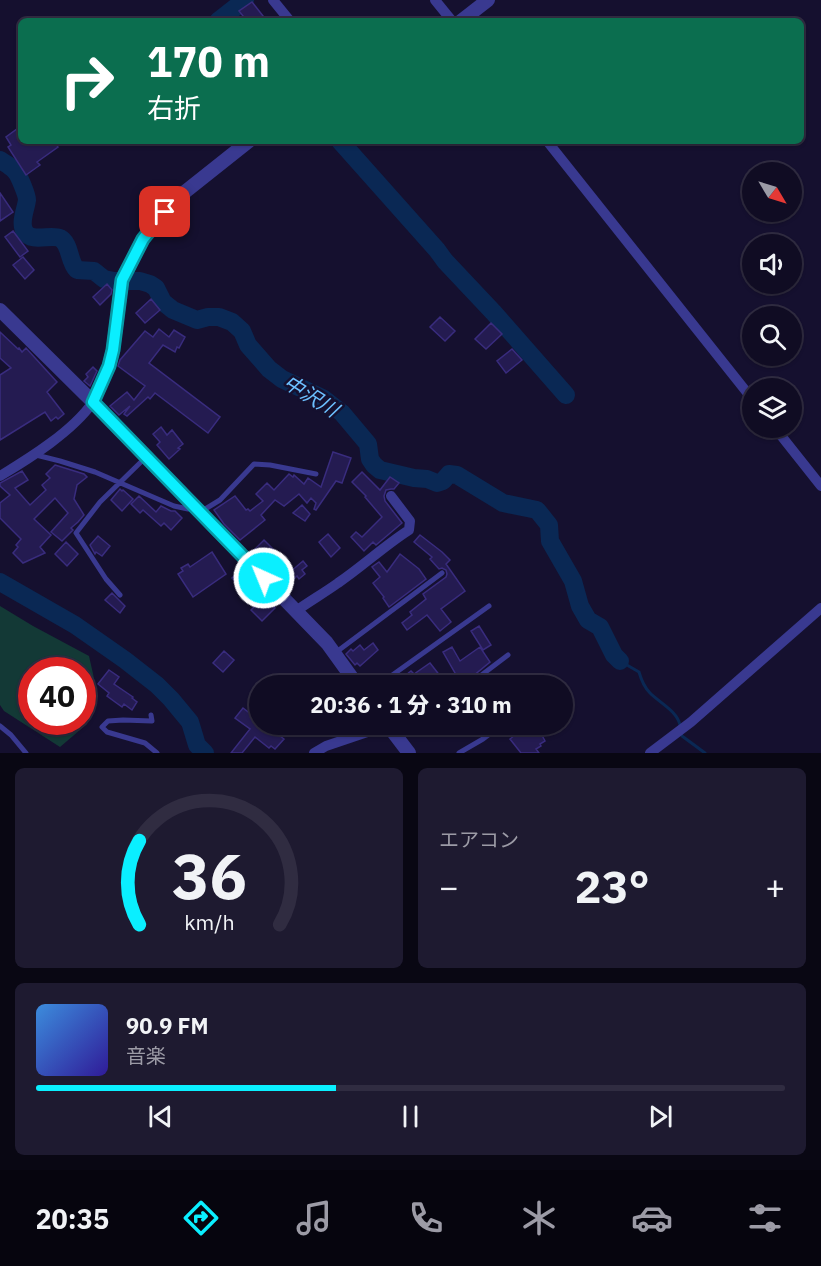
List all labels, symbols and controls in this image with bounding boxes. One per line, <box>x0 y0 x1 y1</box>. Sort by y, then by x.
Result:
text: 170 m <box>147 34 270 89</box>
icon: right <box>48 42 126 120</box>
text: 右折 <box>147 90 201 125</box>
north arrow <box>742 162 802 222</box>
map controls <box>742 162 802 438</box>
pin <box>139 186 190 237</box>
icon: arrive <box>148 195 181 228</box>
button: sound <box>742 234 802 294</box>
button: search <box>742 306 802 366</box>
water label: 中沢川 <box>279 368 346 424</box>
button: layers <box>742 378 802 438</box>
position arrow <box>232 546 296 610</box>
speed limit sign: 40 <box>18 657 96 735</box>
text: 20:36 · 1 分 · 310 m <box>310 690 512 719</box>
text: エアコン <box>439 826 519 853</box>
text: 36 <box>172 835 246 916</box>
text: 23° <box>574 857 650 915</box>
text: − <box>439 865 459 908</box>
text: + <box>765 865 785 908</box>
text: km/h <box>184 908 234 936</box>
text: 90.9 FM <box>126 1011 209 1040</box>
text: 音楽 <box>126 1042 166 1069</box>
icon: previous <box>144 1100 177 1133</box>
icon: pause <box>394 1100 427 1133</box>
icon: next <box>644 1100 677 1133</box>
icon: directions <box>180 1197 222 1239</box>
icon: music <box>293 1197 335 1239</box>
icon: phone <box>405 1197 447 1239</box>
icon: climate <box>518 1197 560 1239</box>
icon: car <box>631 1197 673 1239</box>
icon: filters <box>744 1197 786 1239</box>
text: 20:35 <box>35 1201 109 1236</box>

